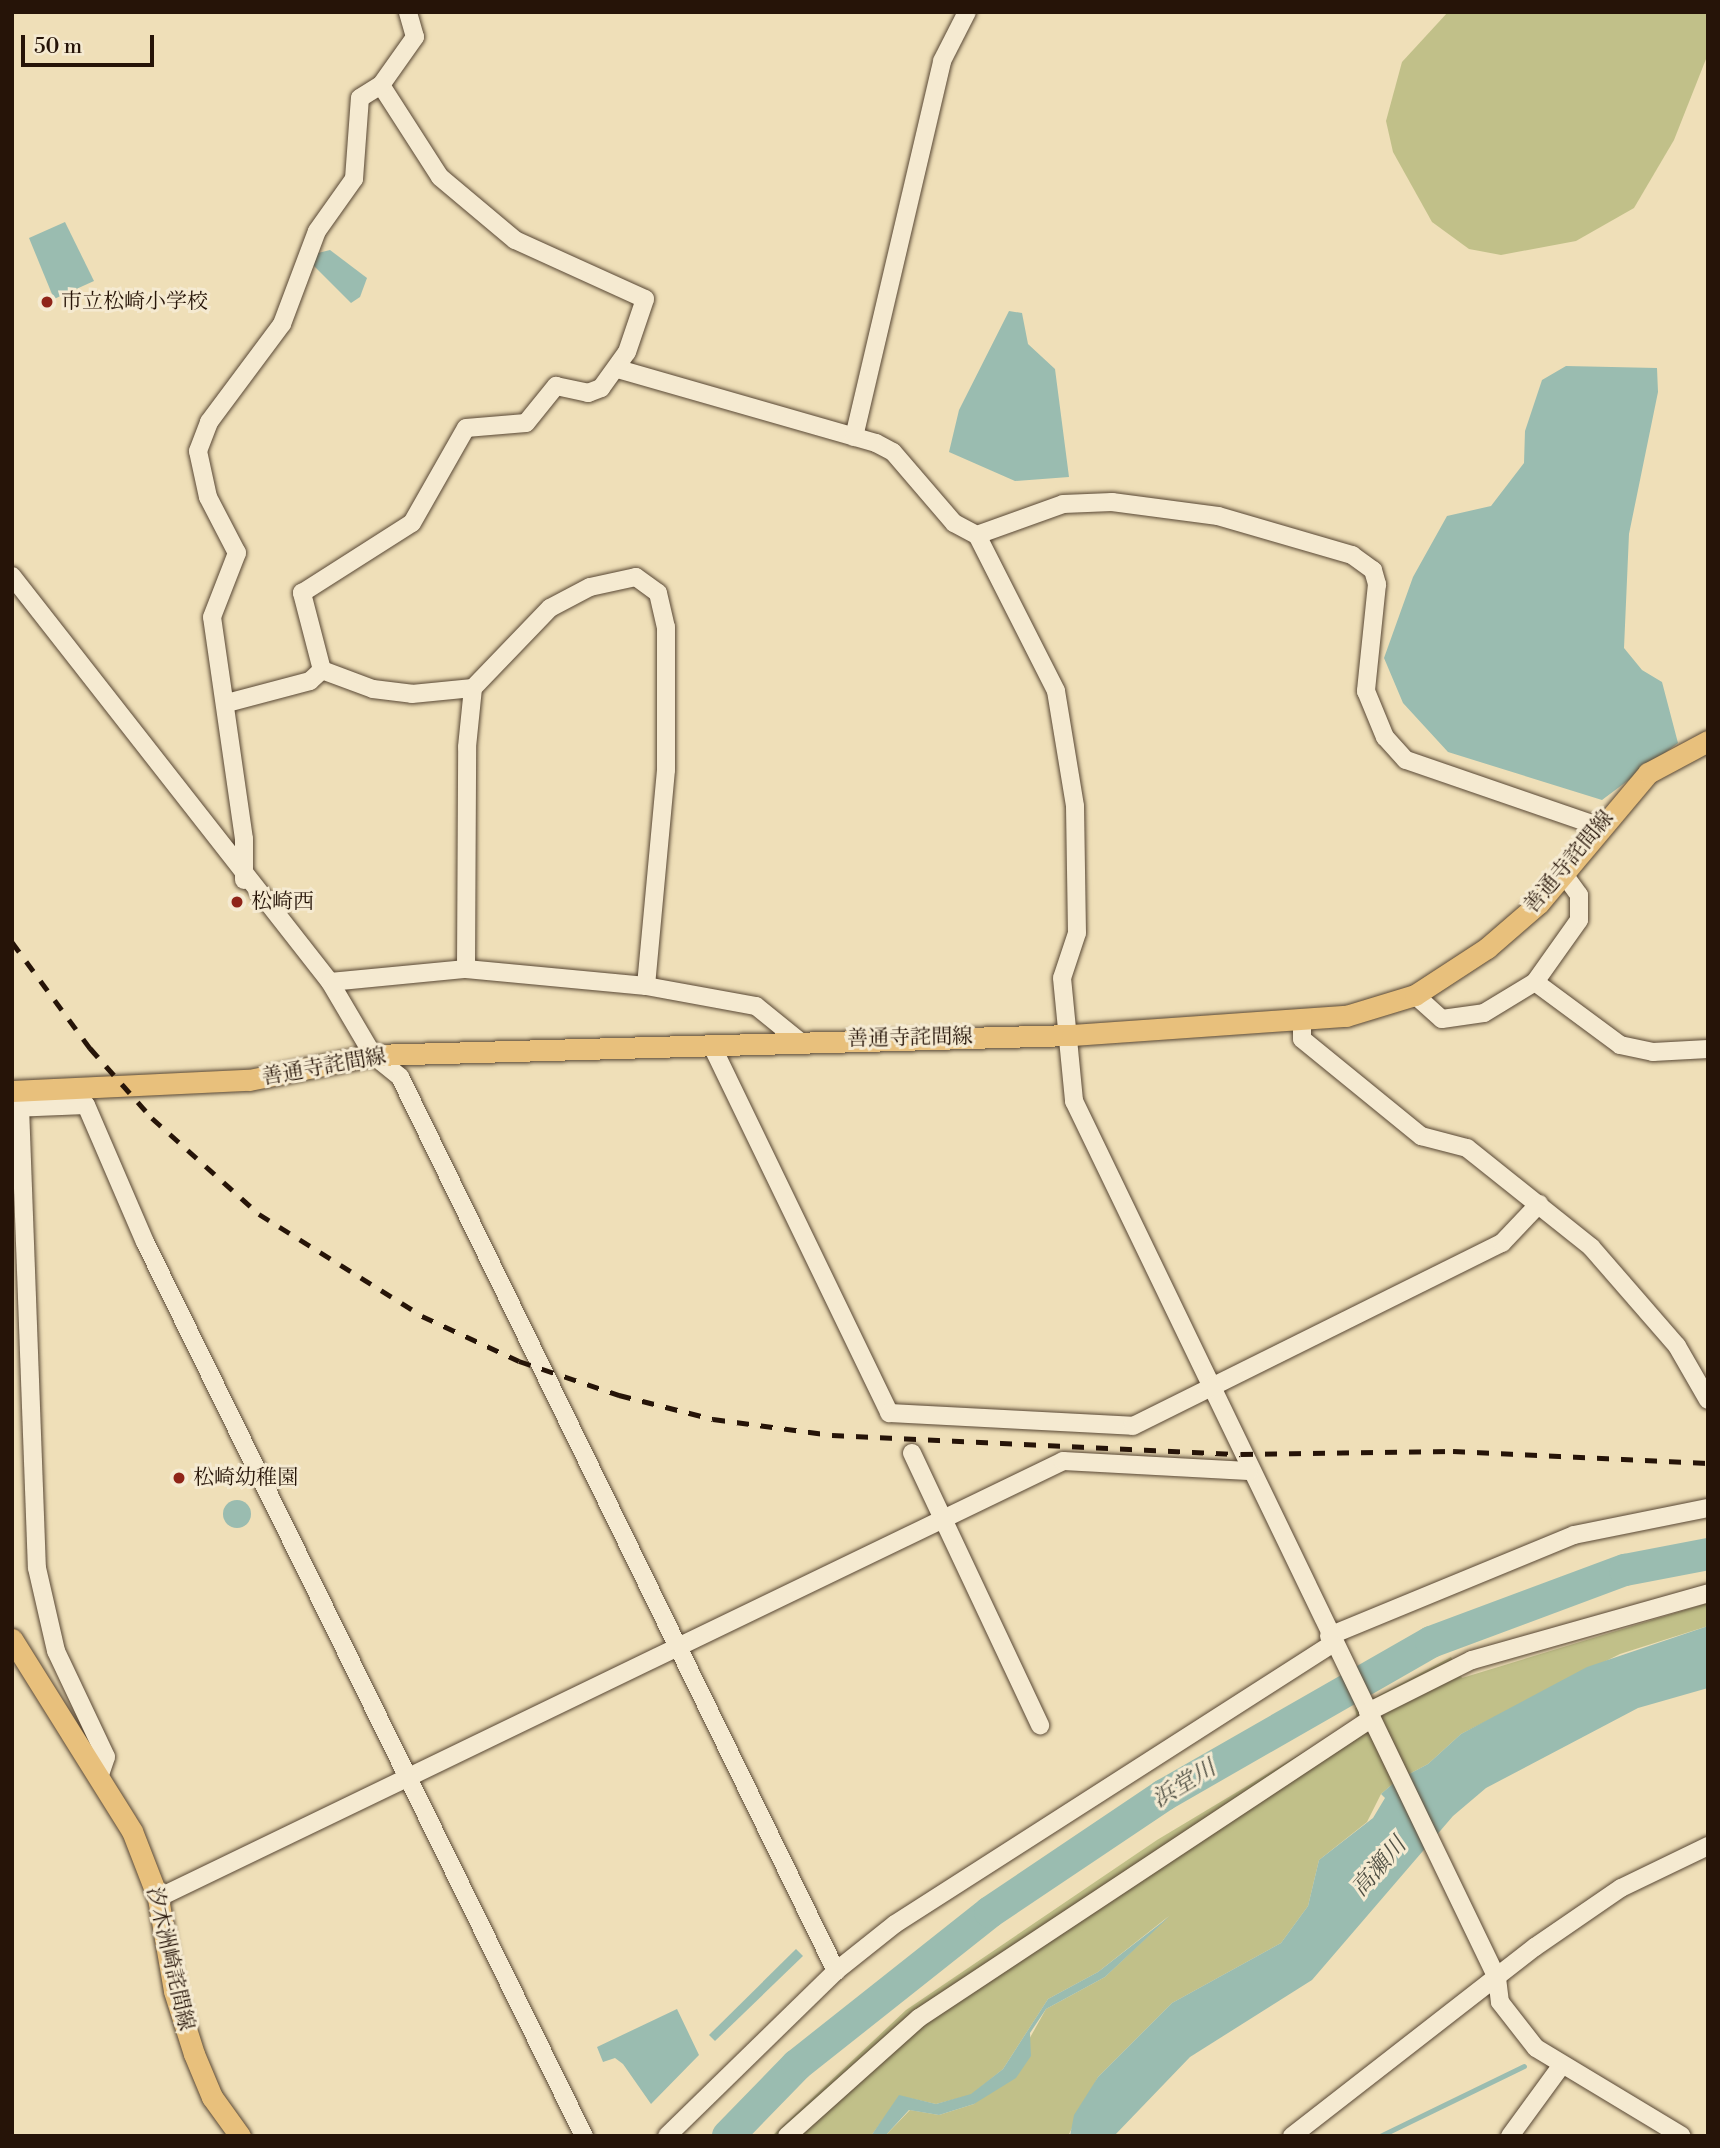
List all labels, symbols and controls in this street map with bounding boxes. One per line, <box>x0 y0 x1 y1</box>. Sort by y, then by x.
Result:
scale bar <box>24 21 158 65</box>
text: 50 m <box>34 34 82 60</box>
place label: 市立松崎小学校 <box>61 289 208 315</box>
marker: 市立松崎小学校 <box>39 294 55 310</box>
street label: 善通寺詫間線 <box>1519 806 1619 918</box>
place label: 松崎西 <box>251 889 314 915</box>
marker: 松崎西 <box>229 894 245 910</box>
street label: 善通寺詫間線 <box>847 1024 973 1052</box>
street label: 善通寺詫間線 <box>260 1044 388 1090</box>
place label: 松崎幼稚園 <box>193 1465 298 1491</box>
marker: 松崎幼稚園 <box>171 1470 187 1486</box>
water label: 浜堂川 <box>1147 1754 1221 1814</box>
water label: 高瀬川 <box>1346 1832 1412 1902</box>
street label: 汐木洲崎詫間線 <box>141 1885 199 2033</box>

